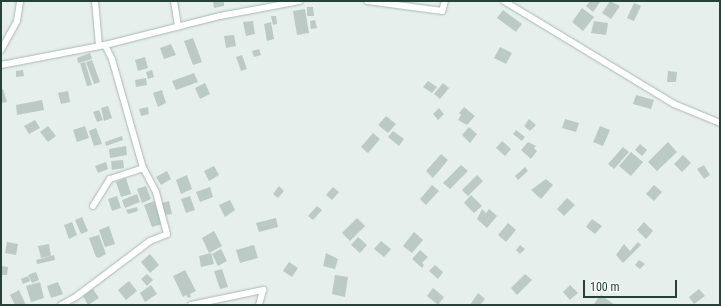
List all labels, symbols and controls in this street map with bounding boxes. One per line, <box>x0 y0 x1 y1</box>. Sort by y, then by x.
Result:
scale bar <box>585 272 679 298</box>
text: 100 m <box>590 280 620 294</box>

